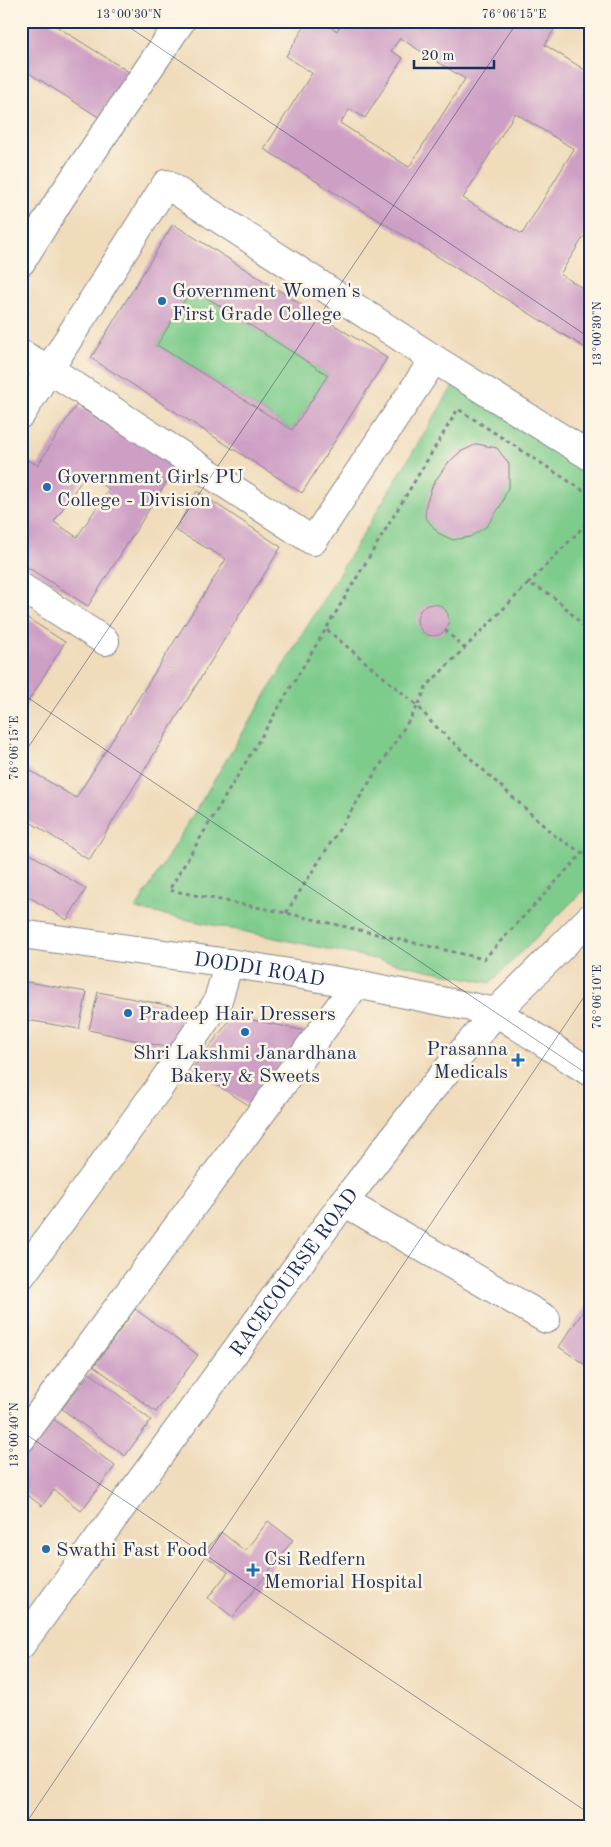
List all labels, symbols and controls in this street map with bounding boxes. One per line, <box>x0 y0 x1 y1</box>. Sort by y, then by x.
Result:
text: 76°06'15"E <box>482 8 546 21</box>
text: 13°00'30"N <box>96 9 162 21</box>
scale bar <box>414 38 494 70</box>
text: 20 m <box>421 49 455 64</box>
place label: Government Women's First Grade College <box>172 282 361 325</box>
marker: Government Women's First Grade College <box>156 295 168 307</box>
text: 13°00'30"N <box>592 301 604 367</box>
place label: Government Girls PU College - Division <box>57 468 244 511</box>
marker: Government Girls PU College - Division <box>41 481 53 493</box>
text: 76°06'15"E <box>8 716 21 780</box>
street label: DODDI ROAD <box>192 950 326 991</box>
text: 76°06'10"E <box>592 965 604 1029</box>
place label: Pradeep Hair Dressers <box>138 1005 336 1025</box>
marker: Pradeep Hair Dressers <box>122 1007 134 1019</box>
marker: Shri Lakshmi Janardhana Bakery & Sweets <box>239 1026 251 1038</box>
place label: Prasanna Medicals <box>426 1040 508 1083</box>
place label: Shri Lakshmi Janardhana Bakery & Sweets <box>133 1044 357 1087</box>
marker: Prasanna Medicals <box>512 1054 524 1066</box>
street label: RACECOURSE ROAD <box>227 1185 363 1361</box>
text: 13°00'40"N <box>9 1402 21 1468</box>
place label: Swathi Fast Food <box>56 1541 208 1561</box>
marker: Swathi Fast Food <box>40 1543 52 1555</box>
place label: Csi Redfern Memorial Hospital <box>264 1550 423 1593</box>
marker: Csi Redfern Memorial Hospital <box>246 1563 260 1577</box>

